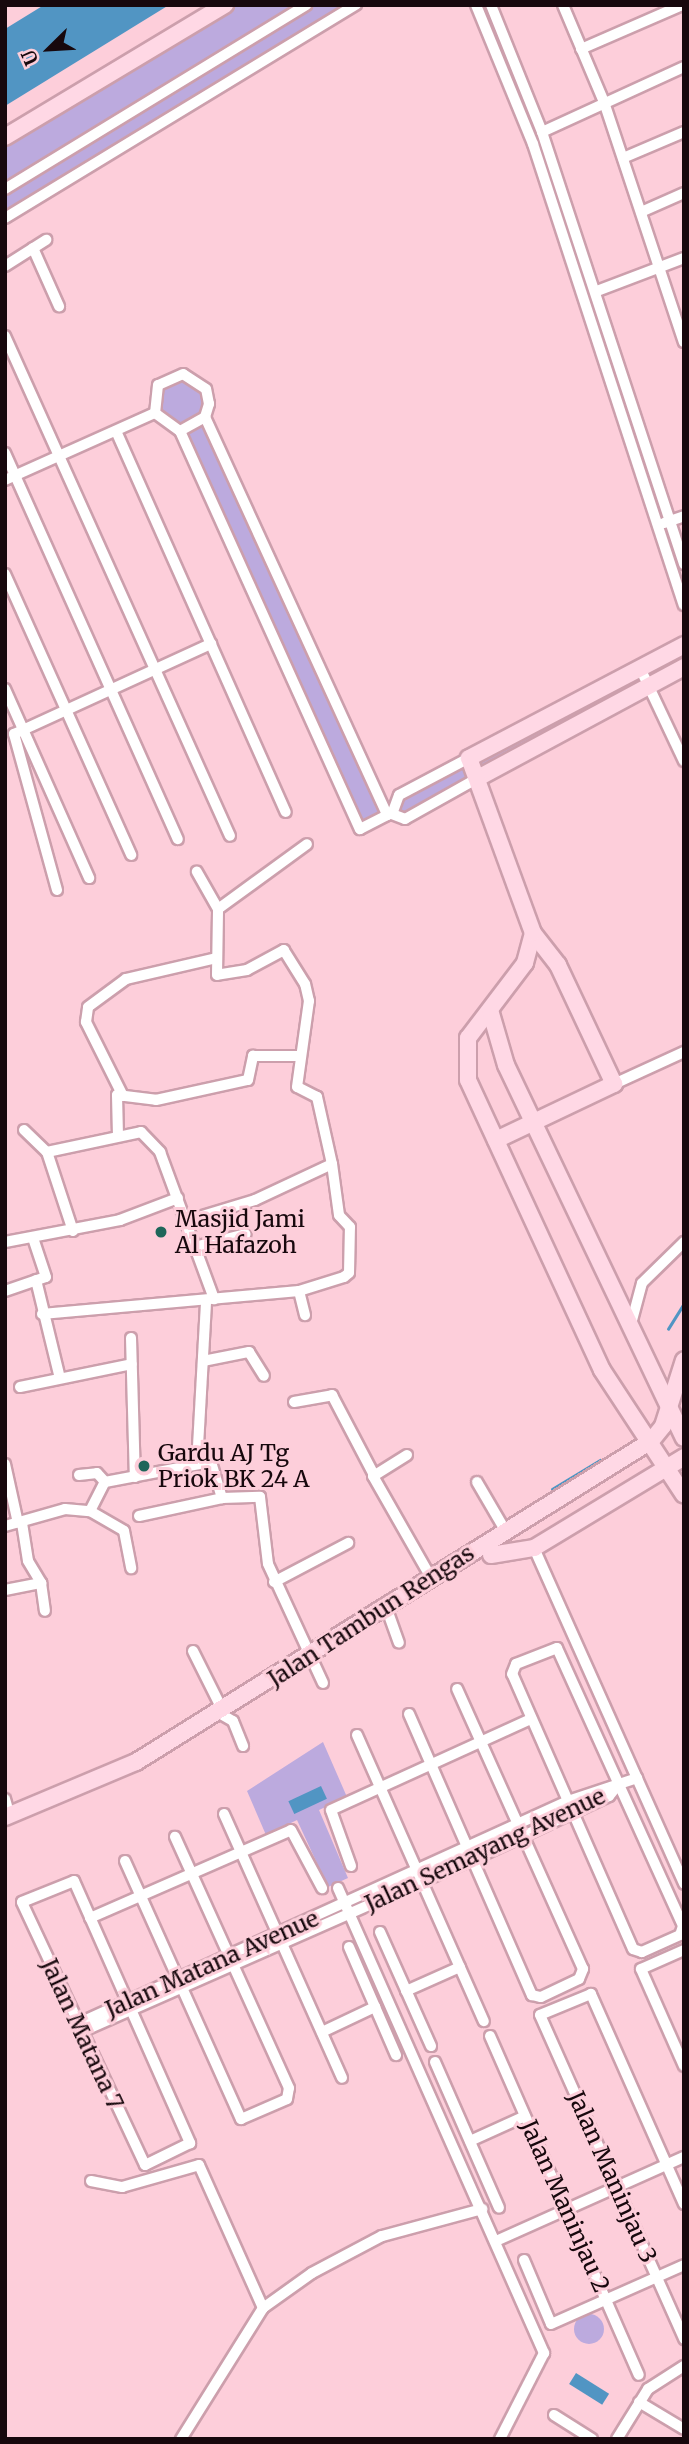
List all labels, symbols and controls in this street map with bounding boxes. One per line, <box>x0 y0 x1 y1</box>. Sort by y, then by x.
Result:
north arrow <box>14 14 84 84</box>
text: U <box>16 46 44 69</box>
place label: Masjid Jami Al Hafazoh <box>175 1205 305 1259</box>
marker: Masjid Jami Al Hafazoh <box>153 1224 169 1240</box>
place label: Gardu AJ Tg Priok BK 24 A <box>158 1439 310 1493</box>
marker: Gardu AJ Tg Priok BK 24 A <box>136 1458 152 1474</box>
street label: Jalan Tambun Rengas <box>263 1539 479 1693</box>
street label: Jalan Semayang Avenue <box>361 1782 609 1918</box>
street label: Jalan Matana Avenue <box>101 1904 323 2024</box>
street label: Jalan Matana 7 <box>35 1954 129 2114</box>
street label: Jalan Maninjau 3 <box>562 2087 662 2267</box>
street label: Jalan Maninjau 2 <box>515 2116 615 2296</box>

